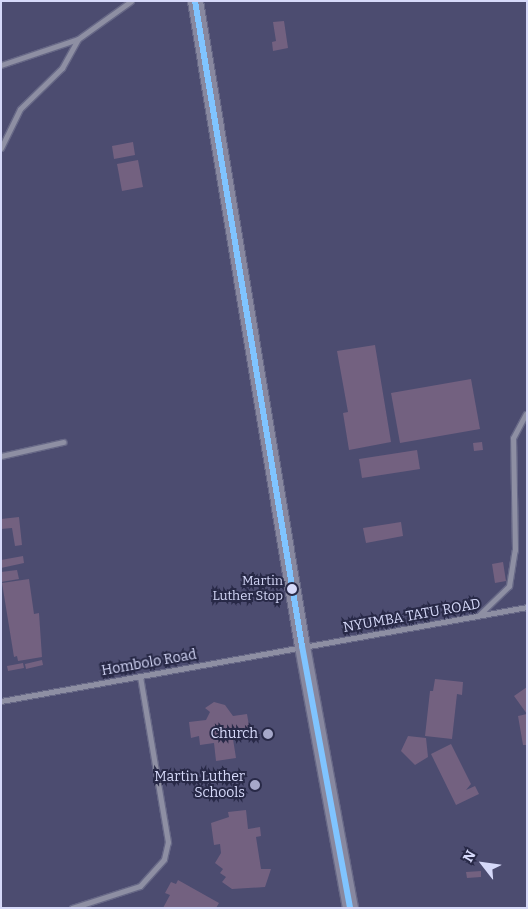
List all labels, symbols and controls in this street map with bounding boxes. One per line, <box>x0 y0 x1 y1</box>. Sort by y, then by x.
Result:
place label: Martin Luther Stop <box>212 574 283 605</box>
marker: Martin Luther Stop <box>287 584 297 594</box>
street label: NYUMBA TATU ROAD <box>342 596 482 636</box>
street label: Hombolo Road <box>100 646 198 680</box>
place label: Church <box>210 726 258 742</box>
marker: Church <box>262 728 274 740</box>
place label: Martin Luther Schools <box>154 769 245 802</box>
marker: Martin Luther Schools <box>249 779 261 791</box>
north arrow <box>458 839 508 889</box>
text: N <box>460 847 480 865</box>

